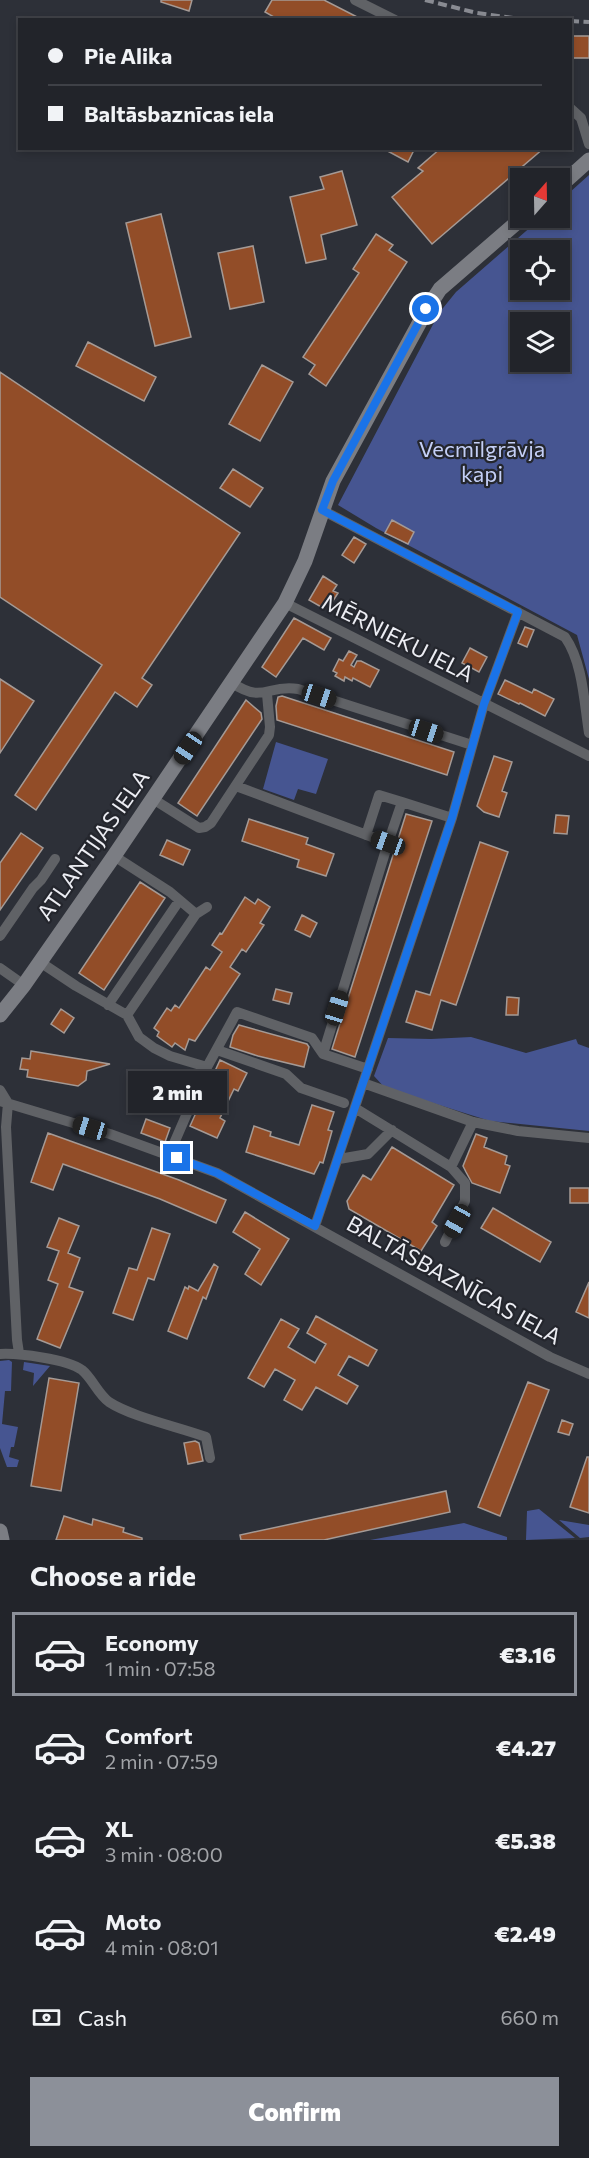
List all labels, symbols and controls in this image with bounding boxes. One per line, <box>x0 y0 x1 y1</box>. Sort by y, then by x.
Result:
text: Pie Alika <box>84 42 172 69</box>
text: Baltāsbaznīcas iela <box>84 100 274 127</box>
north arrow <box>510 168 570 228</box>
map controls <box>510 168 570 372</box>
button: locate <box>510 240 570 300</box>
route start <box>412 295 439 322</box>
button: layers <box>510 312 570 372</box>
park label: Vecmīlgrāvja kapi <box>419 435 545 487</box>
street label: MĒRNIEKU IELA <box>318 588 479 687</box>
car <box>299 682 339 710</box>
car <box>406 717 446 745</box>
car <box>170 728 206 768</box>
street label: ATLANTIJAS IELA <box>31 764 155 925</box>
car <box>368 828 408 858</box>
car <box>323 988 351 1028</box>
callout: 2 min <box>128 1071 226 1113</box>
text: 2 min <box>152 1080 203 1104</box>
car <box>70 1114 110 1142</box>
route end <box>163 1144 190 1171</box>
car <box>440 1201 474 1241</box>
street label: BALTĀSBAZNĪCAS IELA <box>342 1209 566 1350</box>
text: Choose a ride <box>30 1559 196 1592</box>
icon: car <box>33 1627 87 1681</box>
text: Economy <box>105 1629 199 1656</box>
text: €3.16 <box>499 1641 556 1668</box>
text: 1 min · 07:58 <box>105 1656 216 1680</box>
icon: car <box>33 1720 87 1774</box>
text: Comfort <box>105 1722 193 1749</box>
text: €4.27 <box>496 1734 556 1761</box>
text: 2 min · 07:59 <box>105 1749 218 1773</box>
icon: car <box>33 1813 87 1867</box>
text: XL <box>105 1815 133 1842</box>
text: €5.38 <box>495 1827 556 1854</box>
text: 3 min · 08:00 <box>105 1842 223 1866</box>
icon: car <box>33 1906 87 1960</box>
text: Moto <box>105 1908 161 1935</box>
text: €2.49 <box>494 1920 556 1947</box>
text: 4 min · 08:01 <box>105 1935 219 1959</box>
icon: cash <box>30 2001 63 2034</box>
text: Cash <box>78 2004 127 2031</box>
text: 660 m <box>500 2005 559 2029</box>
button: Confirm <box>30 2077 559 2146</box>

